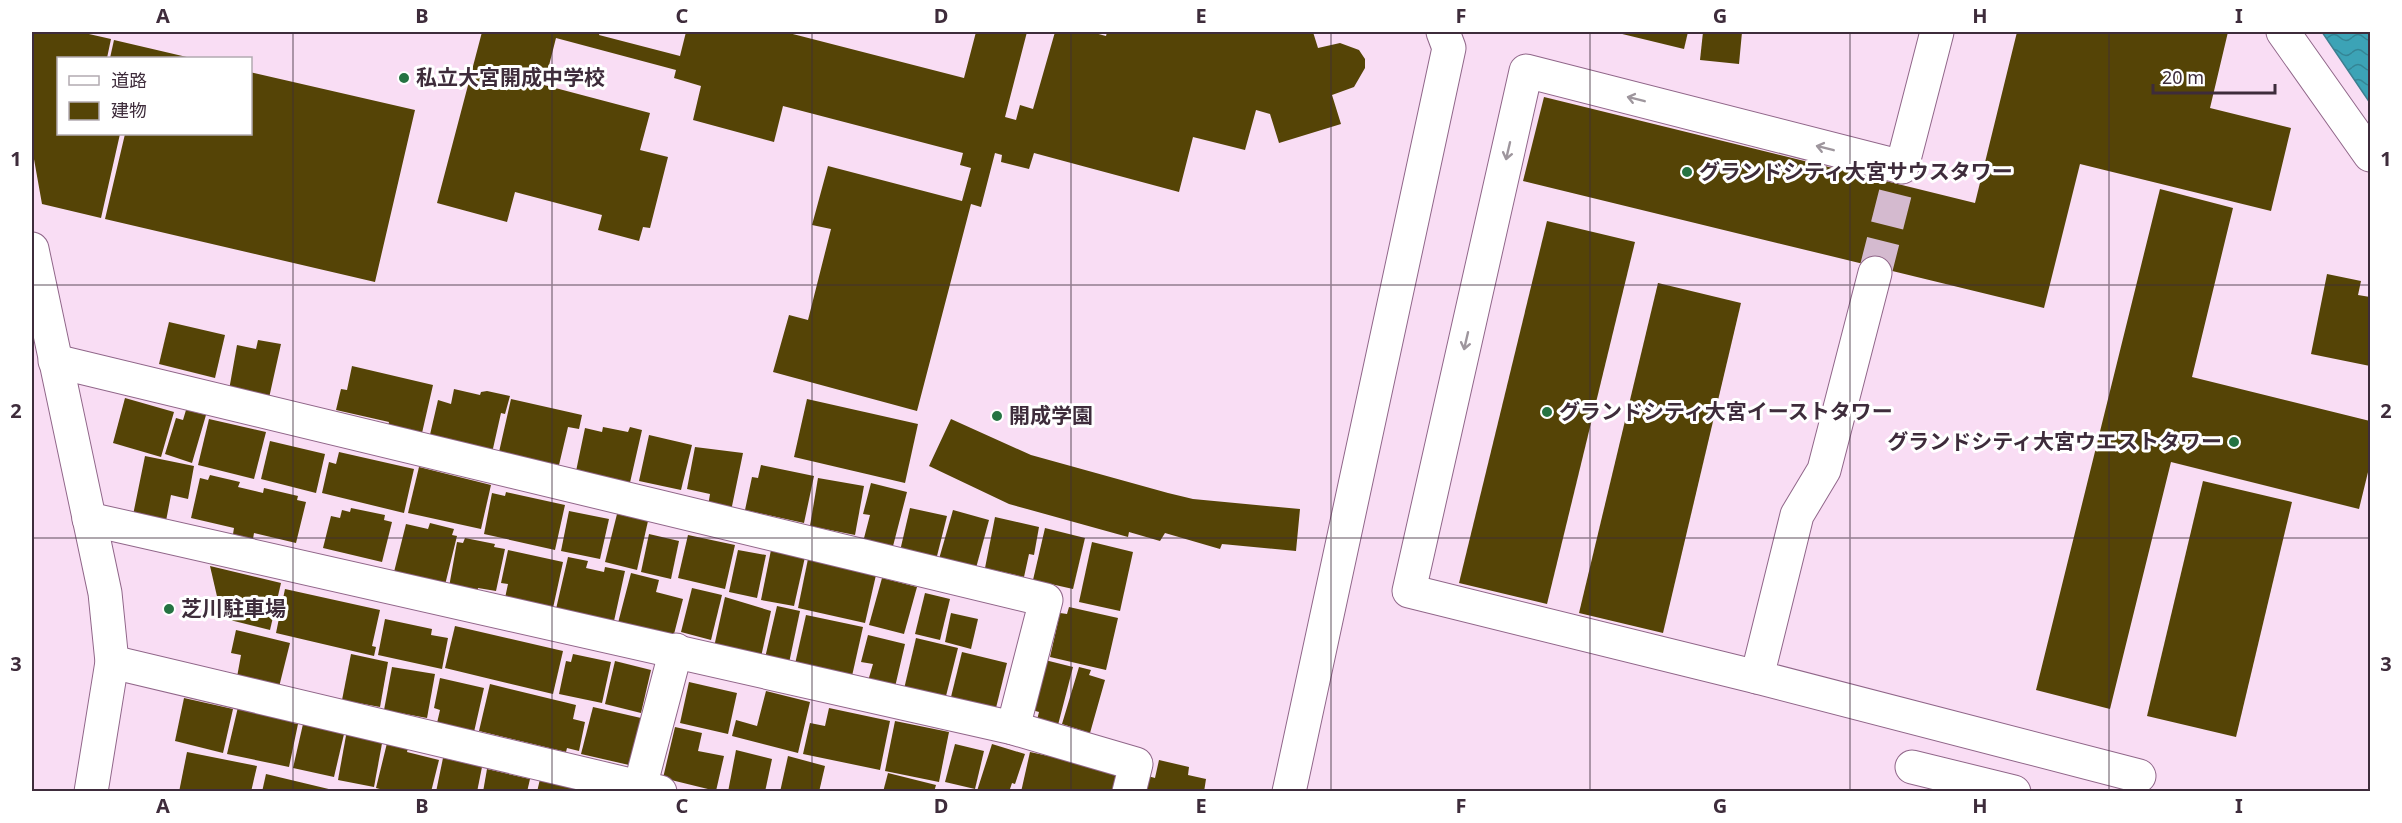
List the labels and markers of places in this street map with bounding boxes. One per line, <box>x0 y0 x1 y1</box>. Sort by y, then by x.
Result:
place label: 私立大宮開成中学校 <box>416 63 605 91</box>
marker: 私立大宮開成中学校 <box>397 71 411 85</box>
place label: グランドシティ大宮サウスタワー <box>1699 157 2013 185</box>
marker: グランドシティ大宮サウスタワー <box>1680 165 1694 179</box>
place label: グランドシティ大宮イーストタワー <box>1559 397 1893 425</box>
place label: 開成学園 <box>1009 401 1093 429</box>
marker: グランドシティ大宮イーストタワー <box>1540 405 1554 419</box>
marker: 開成学園 <box>990 409 1004 423</box>
place label: グランドシティ大宮ウエストタワー <box>1887 427 2222 455</box>
marker: グランドシティ大宮ウエストタワー <box>2227 435 2241 449</box>
place label: 芝川駐車場 <box>181 594 286 622</box>
marker: 芝川駐車場 <box>162 602 176 616</box>

